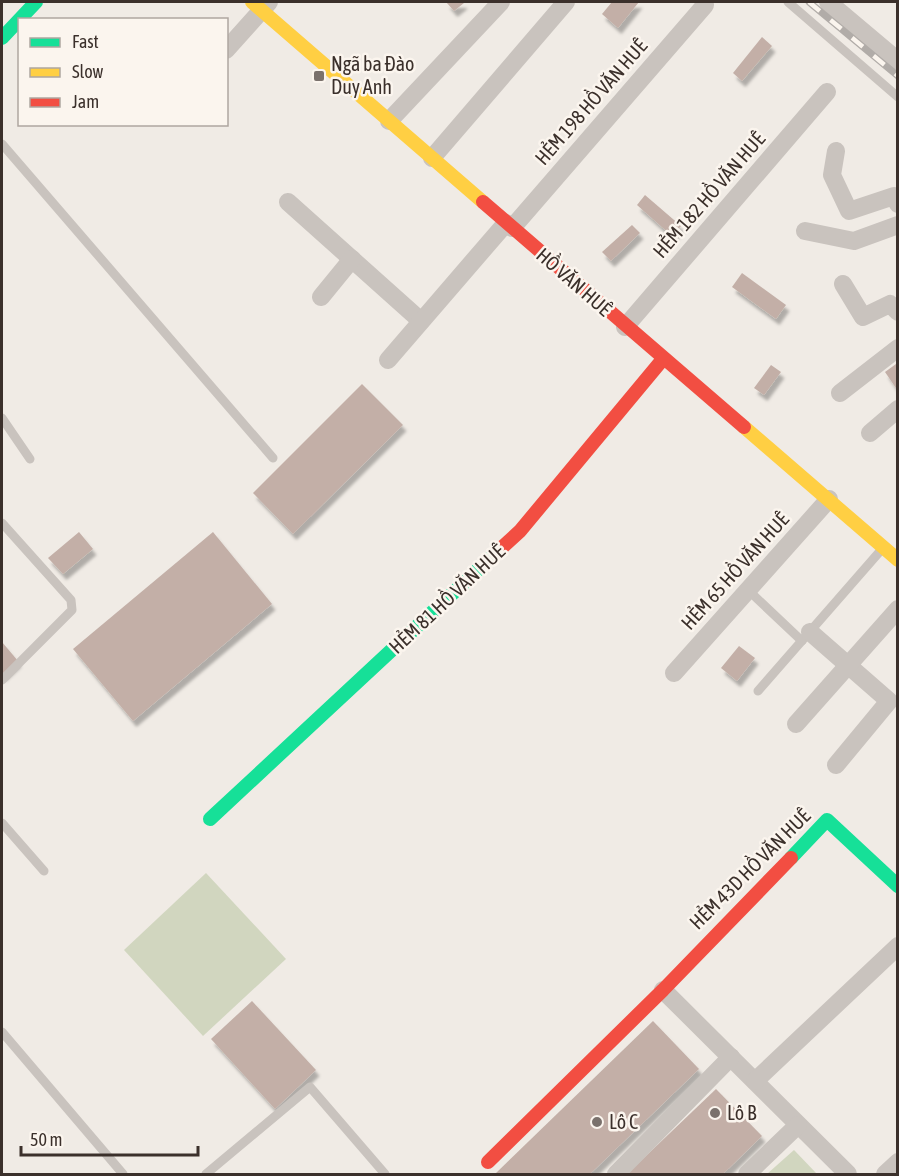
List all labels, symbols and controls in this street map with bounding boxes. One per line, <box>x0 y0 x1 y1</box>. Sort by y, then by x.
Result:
legend <box>18 18 228 126</box>
text: Fast <box>72 31 99 52</box>
street label: HẺM 198 HỒ VĂN HUÊ <box>528 32 652 169</box>
place label: Ngã ba Đào Duy Anh <box>331 52 414 98</box>
text: Slow <box>72 61 103 82</box>
marker: Ngã ba Đào Duy Anh <box>312 69 326 83</box>
text: Jam <box>72 91 99 112</box>
street label: HẺM 182 HỒ VĂN HUÊ <box>646 125 770 262</box>
street label: HỒ VĂN HUÊ <box>532 241 618 321</box>
street label: HẺM 65 HỒ VĂN HUÊ <box>675 506 794 634</box>
street label: HẺM 81 HỒ VĂN HUÊ <box>383 537 510 658</box>
street label: HẺM 43D HỒ VĂN HUÊ <box>683 802 815 934</box>
place label: Lô B <box>727 1101 757 1124</box>
marker: Lô B <box>708 1106 722 1120</box>
place label: Lô C <box>609 1110 638 1133</box>
marker: Lô C <box>590 1115 604 1129</box>
scale bar <box>21 1119 198 1157</box>
text: 50 m <box>30 1129 62 1150</box>

